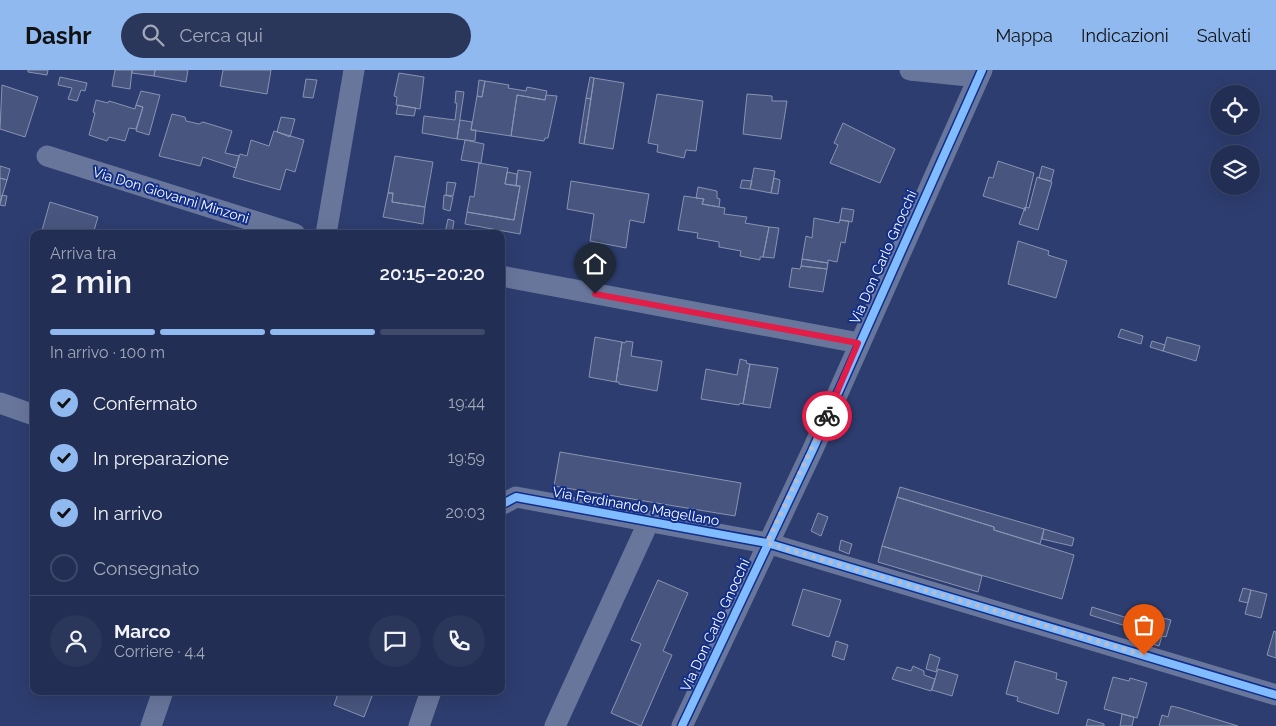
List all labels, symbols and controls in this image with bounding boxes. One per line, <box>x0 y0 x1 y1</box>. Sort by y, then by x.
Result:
search box <box>121 13 471 58</box>
text: Dashr <box>25 21 91 50</box>
icon: search <box>139 21 167 49</box>
text: Cerca qui <box>179 24 263 46</box>
text: Mappa <box>995 25 1053 46</box>
text: Indicazioni <box>1081 25 1169 46</box>
text: Salvati <box>1197 25 1251 46</box>
map controls <box>1210 85 1260 195</box>
button: locate <box>1210 85 1260 135</box>
button: layers <box>1210 145 1260 195</box>
street label: Via Don Giovanni Minzoni <box>91 164 251 226</box>
street label: Via Don Carlo Gnocchi <box>846 188 920 326</box>
pin <box>574 243 616 294</box>
text: Arriva tra <box>50 244 116 263</box>
icon: home <box>581 250 609 278</box>
text: 20:15–20:20 <box>380 262 485 284</box>
text: 2 min <box>50 263 132 300</box>
text: In arrivo · 100 m <box>50 343 165 362</box>
icon: check <box>50 389 78 417</box>
courier <box>802 391 852 441</box>
text: Confermato <box>93 392 197 414</box>
text: 19:44 <box>448 393 485 412</box>
icon: bike <box>813 402 841 430</box>
icon: check <box>50 444 78 472</box>
text: In preparazione <box>93 447 229 469</box>
text: 19:59 <box>448 448 485 467</box>
street label: Via Ferdinando Magellano <box>551 483 721 529</box>
icon: check <box>50 499 78 527</box>
text: In arrivo <box>93 502 163 524</box>
text: 20:03 <box>446 503 485 522</box>
street label: Via Don Carlo Gnocchi <box>677 556 753 694</box>
text: Consegnato <box>93 557 199 579</box>
pin <box>1123 604 1165 655</box>
icon: bag <box>1130 611 1158 639</box>
button: person <box>50 615 102 667</box>
button: chat <box>369 615 421 667</box>
button: phone <box>433 615 485 667</box>
text: Marco <box>114 620 171 642</box>
text: Corriere · 4.4 <box>114 642 205 661</box>

